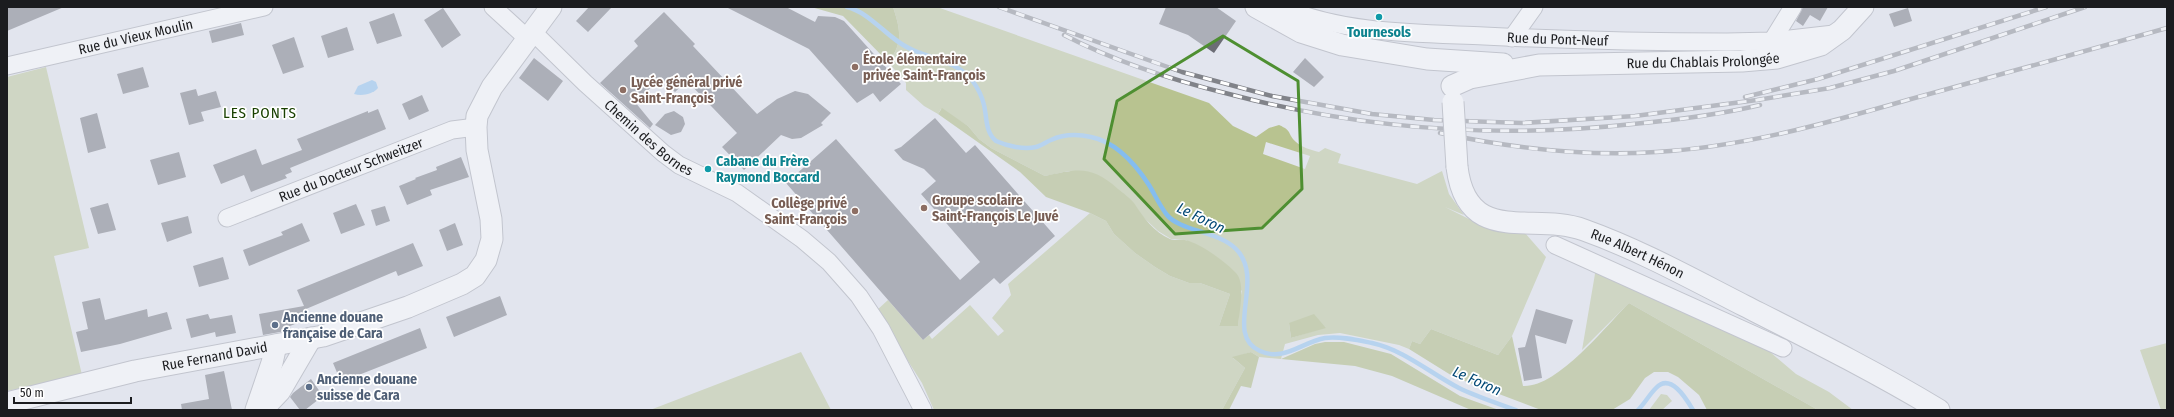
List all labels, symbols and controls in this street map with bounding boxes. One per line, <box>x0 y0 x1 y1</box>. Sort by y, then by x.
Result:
marker: Tournesols <box>1374 12 1384 22</box>
street label: Rue du Vieux Moulin <box>77 15 195 58</box>
place label: Tournesols <box>1347 24 1411 41</box>
street label: Rue du Pont-Neuf <box>1507 29 1610 49</box>
street label: Rue du Chablais Prolongée <box>1626 49 1780 72</box>
place label: École élémentaire privée Saint-François <box>863 50 986 85</box>
marker: École élémentaire privée Saint-François <box>850 62 860 72</box>
place label: Lycée général privé Saint-François <box>631 74 742 108</box>
marker: Lycée général privé Saint-François <box>618 85 628 95</box>
street label: Chemin des Bornes <box>601 96 696 179</box>
district label: LES PONTS <box>223 104 297 122</box>
street label: Rue du Docteur Schweitzer <box>276 134 426 205</box>
place label: Cabane du Frère Raymond Boccard <box>716 153 820 186</box>
marker: Cabane du Frère Raymond Boccard <box>703 164 713 174</box>
place label: Groupe scolaire Saint-François Le Juvé <box>932 192 1059 226</box>
place label: Collège privé Saint-François <box>764 195 847 229</box>
water label: Le Foron <box>1174 199 1228 237</box>
marker: Groupe scolaire Saint-François Le Juvé <box>919 203 929 213</box>
marker: Collège privé Saint-François <box>850 206 860 216</box>
street label: Rue Albert Hénon <box>1588 225 1687 282</box>
place label: Ancienne douane française de Cara <box>282 309 383 343</box>
marker: Ancienne douane française de Cara <box>270 320 280 330</box>
street label: Rue Fernand David <box>161 338 269 374</box>
water label: Le Foron <box>1450 362 1504 400</box>
place label: Ancienne douane suisse de Cara <box>316 371 417 404</box>
scale bar <box>14 379 131 405</box>
marker: Ancienne douane suisse de Cara <box>304 382 314 392</box>
text: 50 m <box>20 386 44 400</box>

